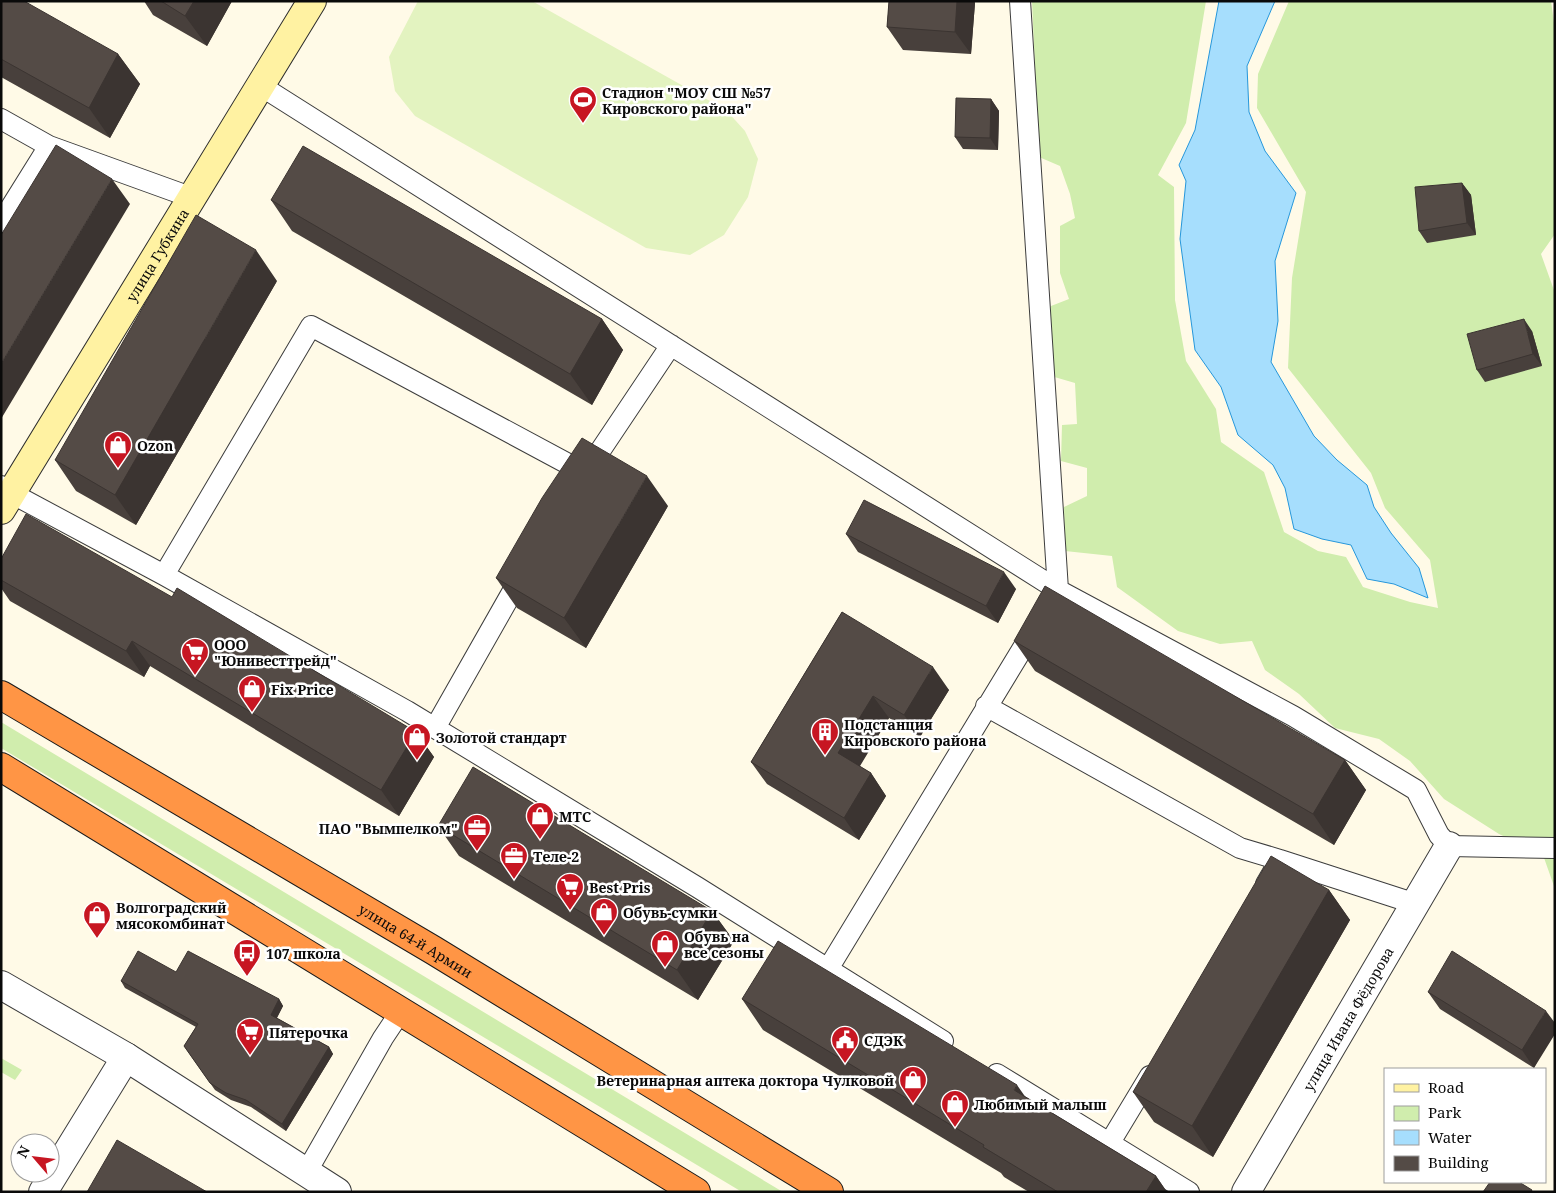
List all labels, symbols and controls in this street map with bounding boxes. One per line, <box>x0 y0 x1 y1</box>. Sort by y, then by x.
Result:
place label: Стадион "МОУ СШ №57 Кировского района" <box>602 83 771 118</box>
sports icon: Стадион "МОУ СШ №57 Кировского района" <box>568 85 598 124</box>
street label: улица Губкина <box>121 205 193 305</box>
shop icon: Ozon <box>103 430 133 469</box>
place label: Ozon <box>137 436 173 455</box>
place label: ООО "Юнивесттрейд" <box>214 635 337 670</box>
supermarket icon: ООО "Юнивесттрейд" <box>180 637 210 676</box>
shop icon: Fix Price <box>237 674 267 713</box>
place label: Fix Price <box>271 680 334 699</box>
place label: Подстанция Кировского района <box>844 715 986 750</box>
building icon: Подстанция Кировского района <box>810 717 840 756</box>
shop icon: Золотой стандарт <box>402 722 432 761</box>
place label: Золотой стандарт <box>436 728 567 747</box>
shop icon: МТС <box>525 801 555 840</box>
place label: МТС <box>559 807 591 826</box>
office icon: ПАО "Вымпелком" <box>462 813 492 852</box>
place label: ПАО "Вымпелком" <box>319 819 458 838</box>
office icon: Теле-2 <box>499 841 529 880</box>
place label: Теле-2 <box>533 847 579 866</box>
supermarket icon: Best Pris <box>555 872 585 911</box>
place label: Best Pris <box>589 878 651 897</box>
shop icon: Обувь-сумки <box>589 897 619 936</box>
place label: Волгоградский мясокомбинат <box>116 898 227 933</box>
street label: улица 64-й Армии <box>356 899 476 982</box>
shop icon: Волгоградский мясокомбинат <box>82 900 112 939</box>
place label: Обувь-сумки <box>623 903 718 922</box>
place label: Обувь на все сезоны <box>684 927 765 962</box>
shop icon: Обувь на все сезоны <box>650 929 680 968</box>
bus stop icon: 107 школа <box>232 938 262 977</box>
street label: улица Ивана Фёдорова <box>1298 943 1397 1094</box>
place label: 107 школа <box>266 944 341 963</box>
supermarket icon: Пятерочка <box>235 1017 265 1056</box>
place label: Пятерочка <box>269 1023 348 1042</box>
public building icon: СДЭК <box>830 1025 860 1064</box>
place label: СДЭК <box>864 1031 904 1050</box>
shop icon: Ветеринарная аптека доктора Чулковой <box>898 1065 928 1104</box>
legend <box>1384 1068 1546 1183</box>
place label: Ветеринарная аптека доктора Чулковой <box>597 1071 894 1090</box>
text: Road <box>1428 1077 1464 1097</box>
shop icon: Любимый малыш <box>940 1089 970 1128</box>
place label: Любимый малыш <box>974 1095 1107 1114</box>
text: Park <box>1428 1102 1462 1122</box>
text: Water <box>1428 1127 1471 1147</box>
north arrow <box>10 1133 60 1183</box>
text: N <box>12 1142 34 1161</box>
text: Building <box>1428 1152 1489 1172</box>

